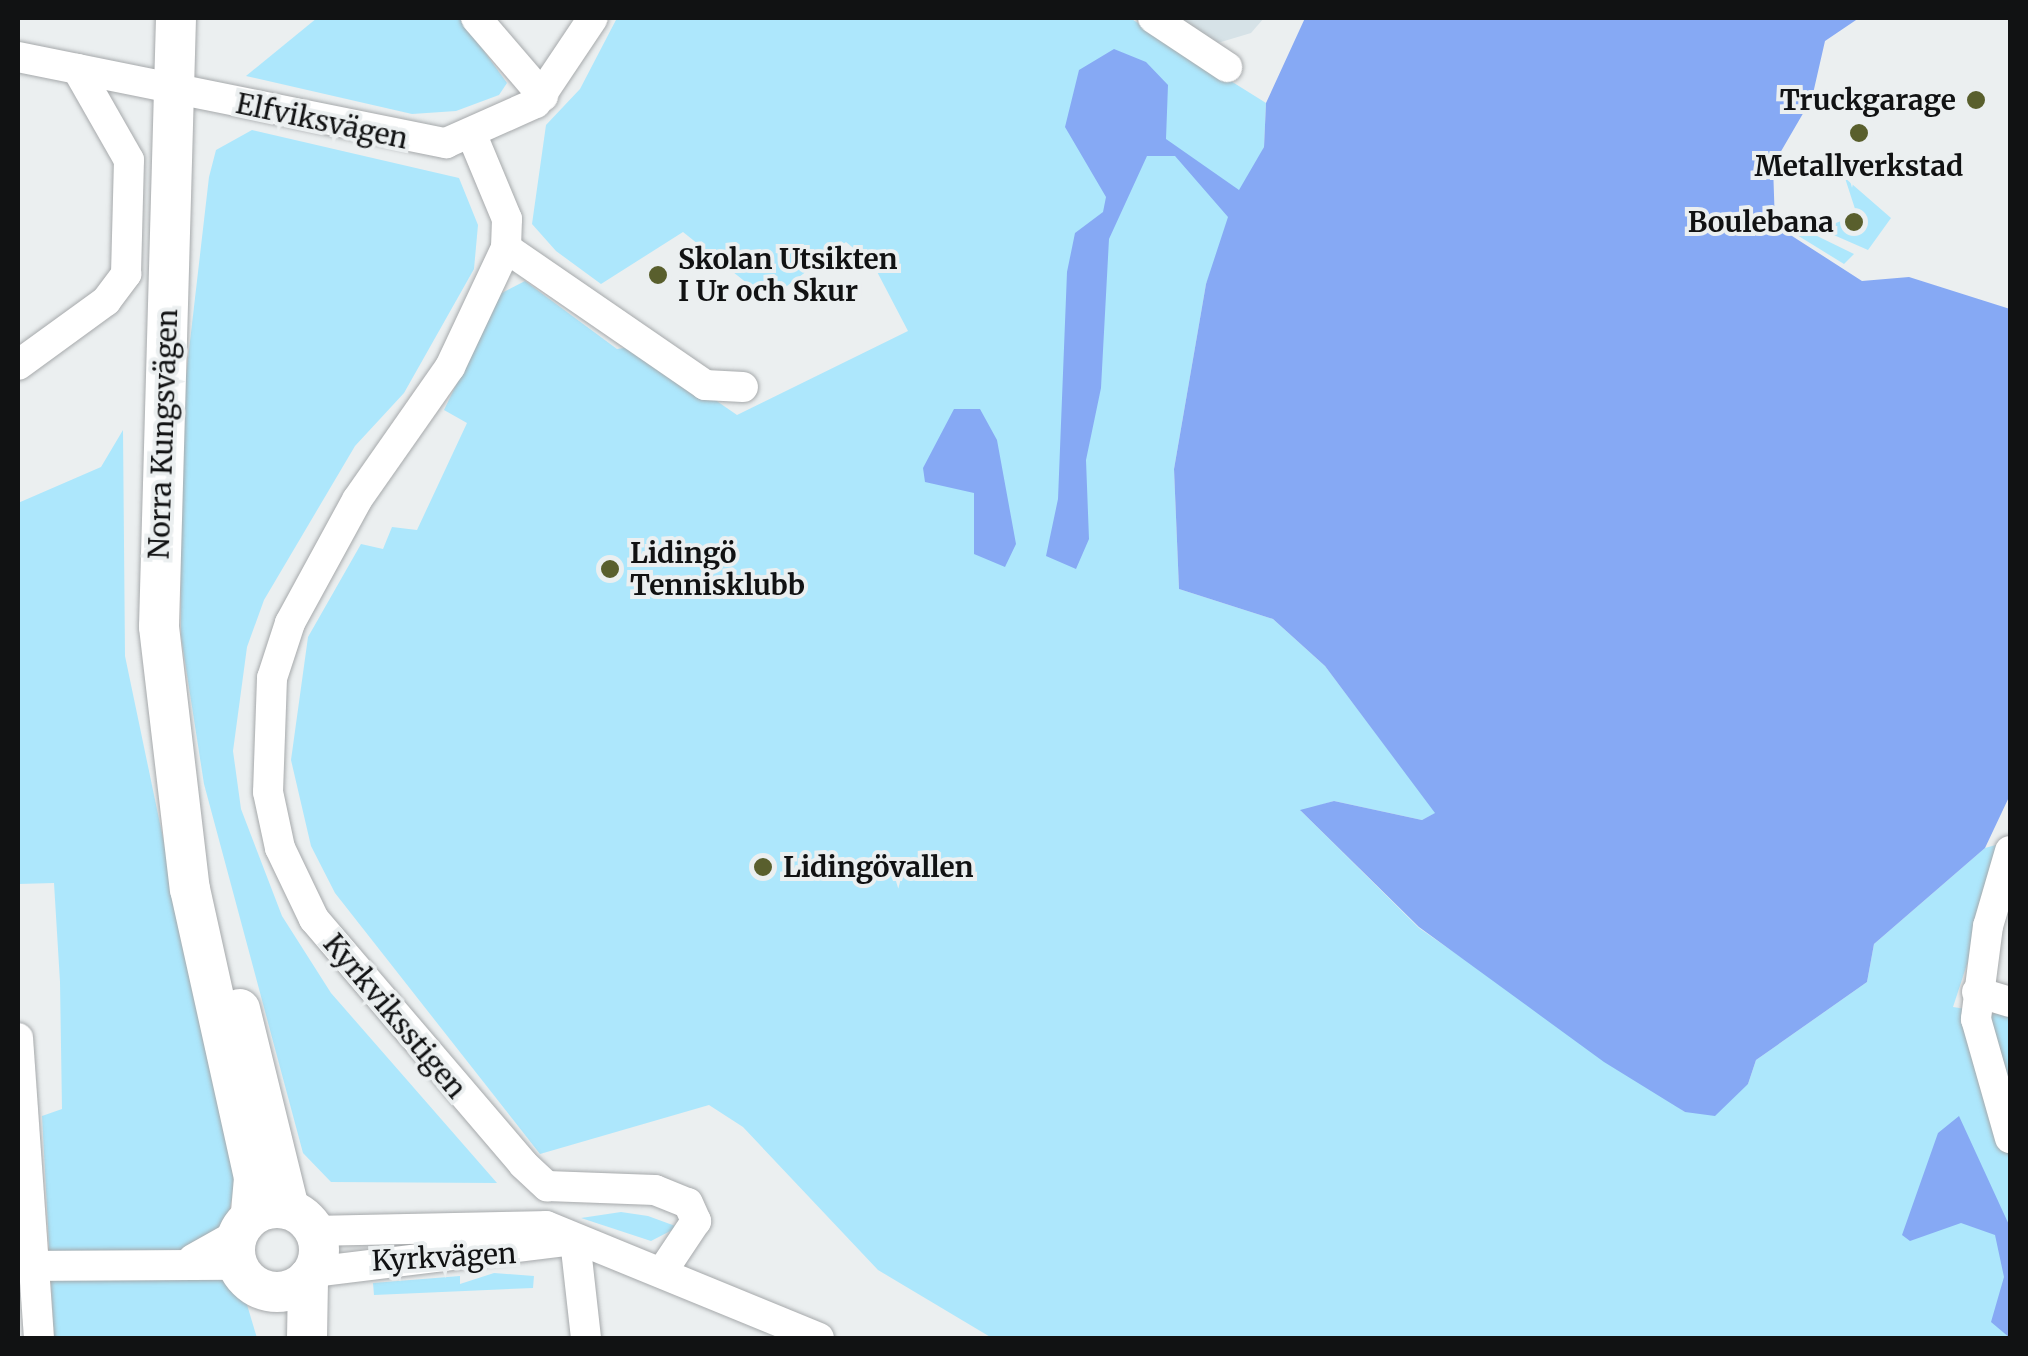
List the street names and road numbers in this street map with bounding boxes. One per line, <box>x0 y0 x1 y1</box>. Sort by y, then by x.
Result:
street label: Elfviksvägen <box>233 86 411 156</box>
street label: Norra Kungsvägen <box>142 308 184 560</box>
street label: Kyrkviksstigen <box>317 927 473 1105</box>
street label: Kyrkvägen <box>371 1236 517 1278</box>

